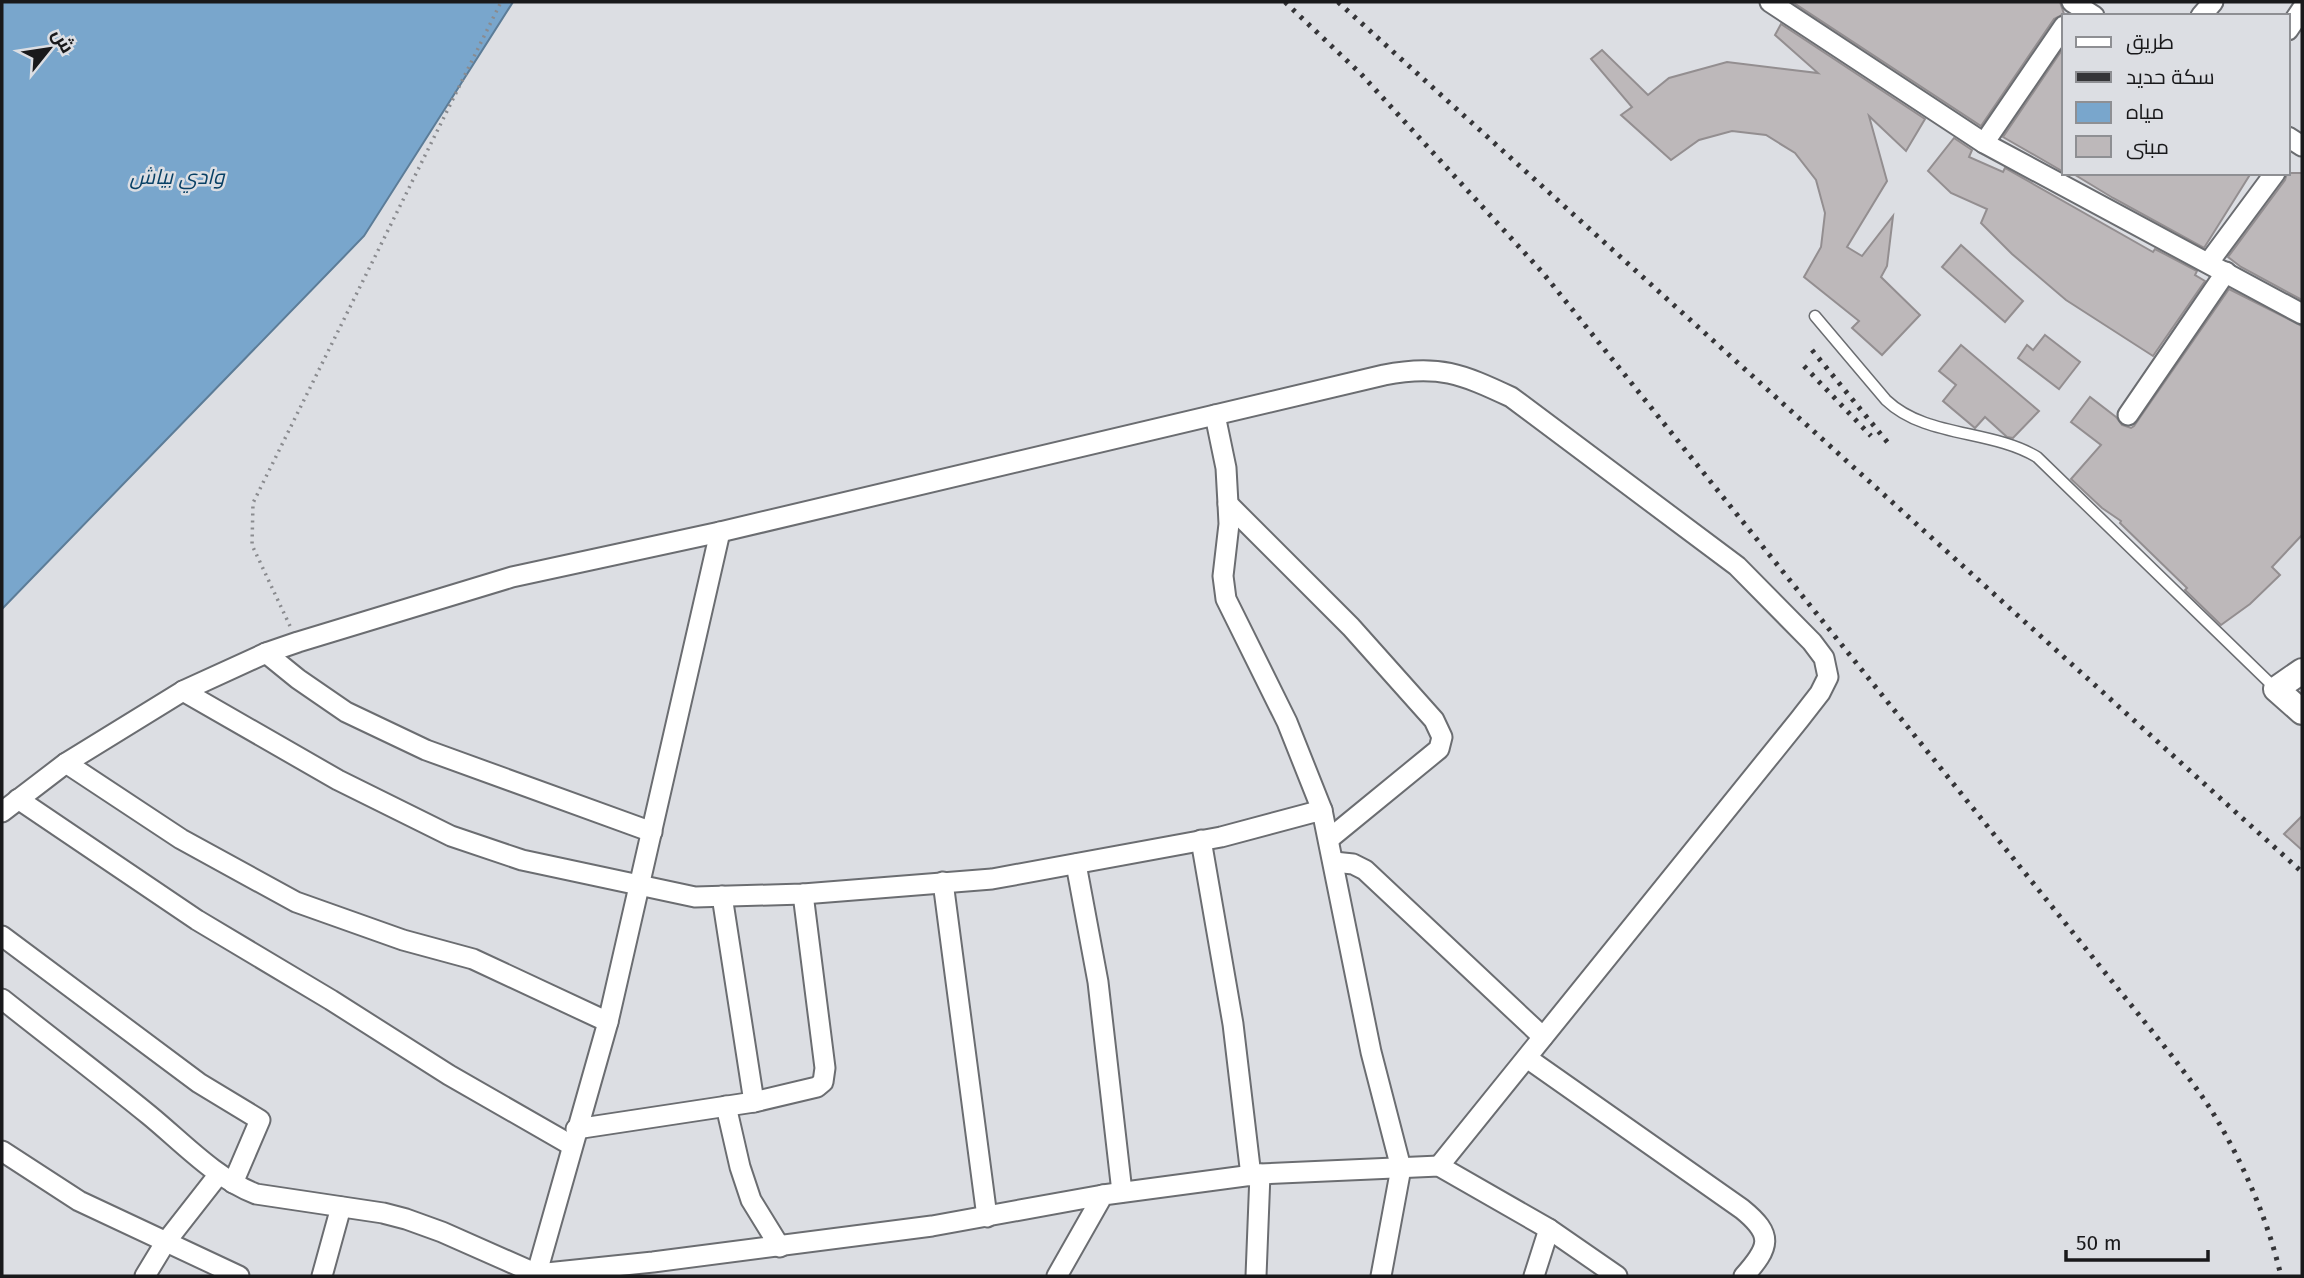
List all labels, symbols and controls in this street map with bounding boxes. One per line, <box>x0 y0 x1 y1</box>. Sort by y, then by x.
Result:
north arrow <box>14 14 84 84</box>
legend <box>2062 14 2290 175</box>
text: ش <box>47 24 79 57</box>
text: طريق <box>2126 29 2174 55</box>
text: سكة حديد <box>2126 64 2215 90</box>
text: مياه <box>2126 99 2164 125</box>
text: مبنى <box>2126 134 2169 160</box>
water label: وادي بياش <box>130 164 226 194</box>
scale bar <box>2066 1218 2208 1262</box>
text: 50 m <box>2076 1230 2122 1256</box>

